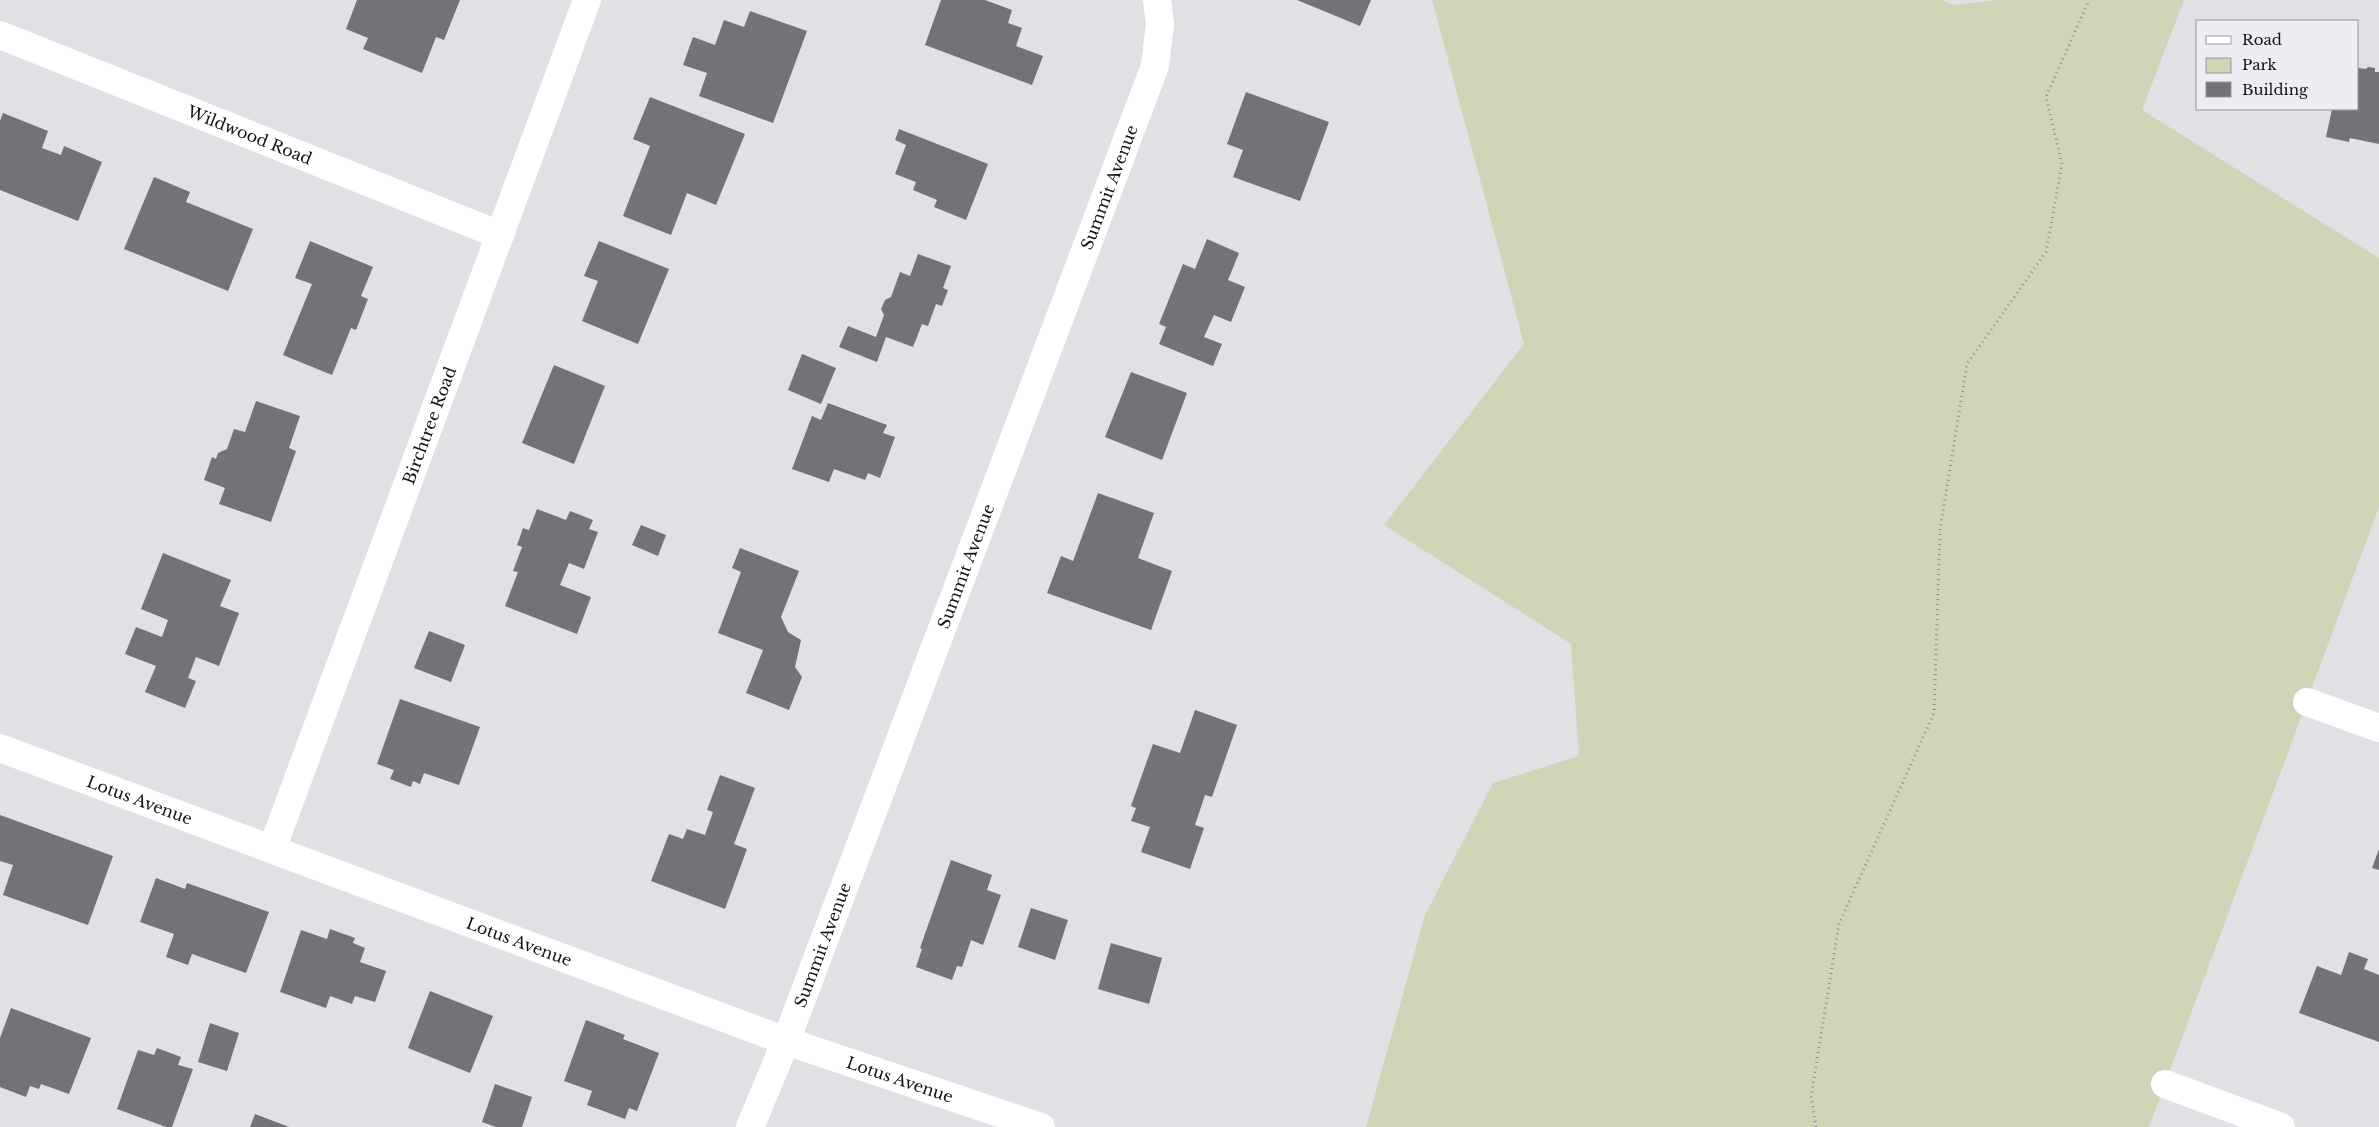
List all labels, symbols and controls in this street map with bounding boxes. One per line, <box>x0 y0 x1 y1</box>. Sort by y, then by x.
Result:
legend <box>2196 20 2359 110</box>
text: Road <box>2242 30 2282 49</box>
text: Park <box>2242 55 2278 74</box>
text: Building <box>2242 80 2309 99</box>
street label: Wildwood Road <box>184 101 315 169</box>
street label: Summit Avenue <box>1076 122 1142 253</box>
street label: Birchtree Road <box>398 363 460 487</box>
street label: Summit Avenue <box>933 501 998 631</box>
street label: Lotus Avenue <box>84 771 195 829</box>
street label: Summit Avenue <box>790 880 855 1010</box>
street label: Lotus Avenue <box>464 913 575 970</box>
street label: Lotus Avenue <box>844 1052 956 1107</box>

